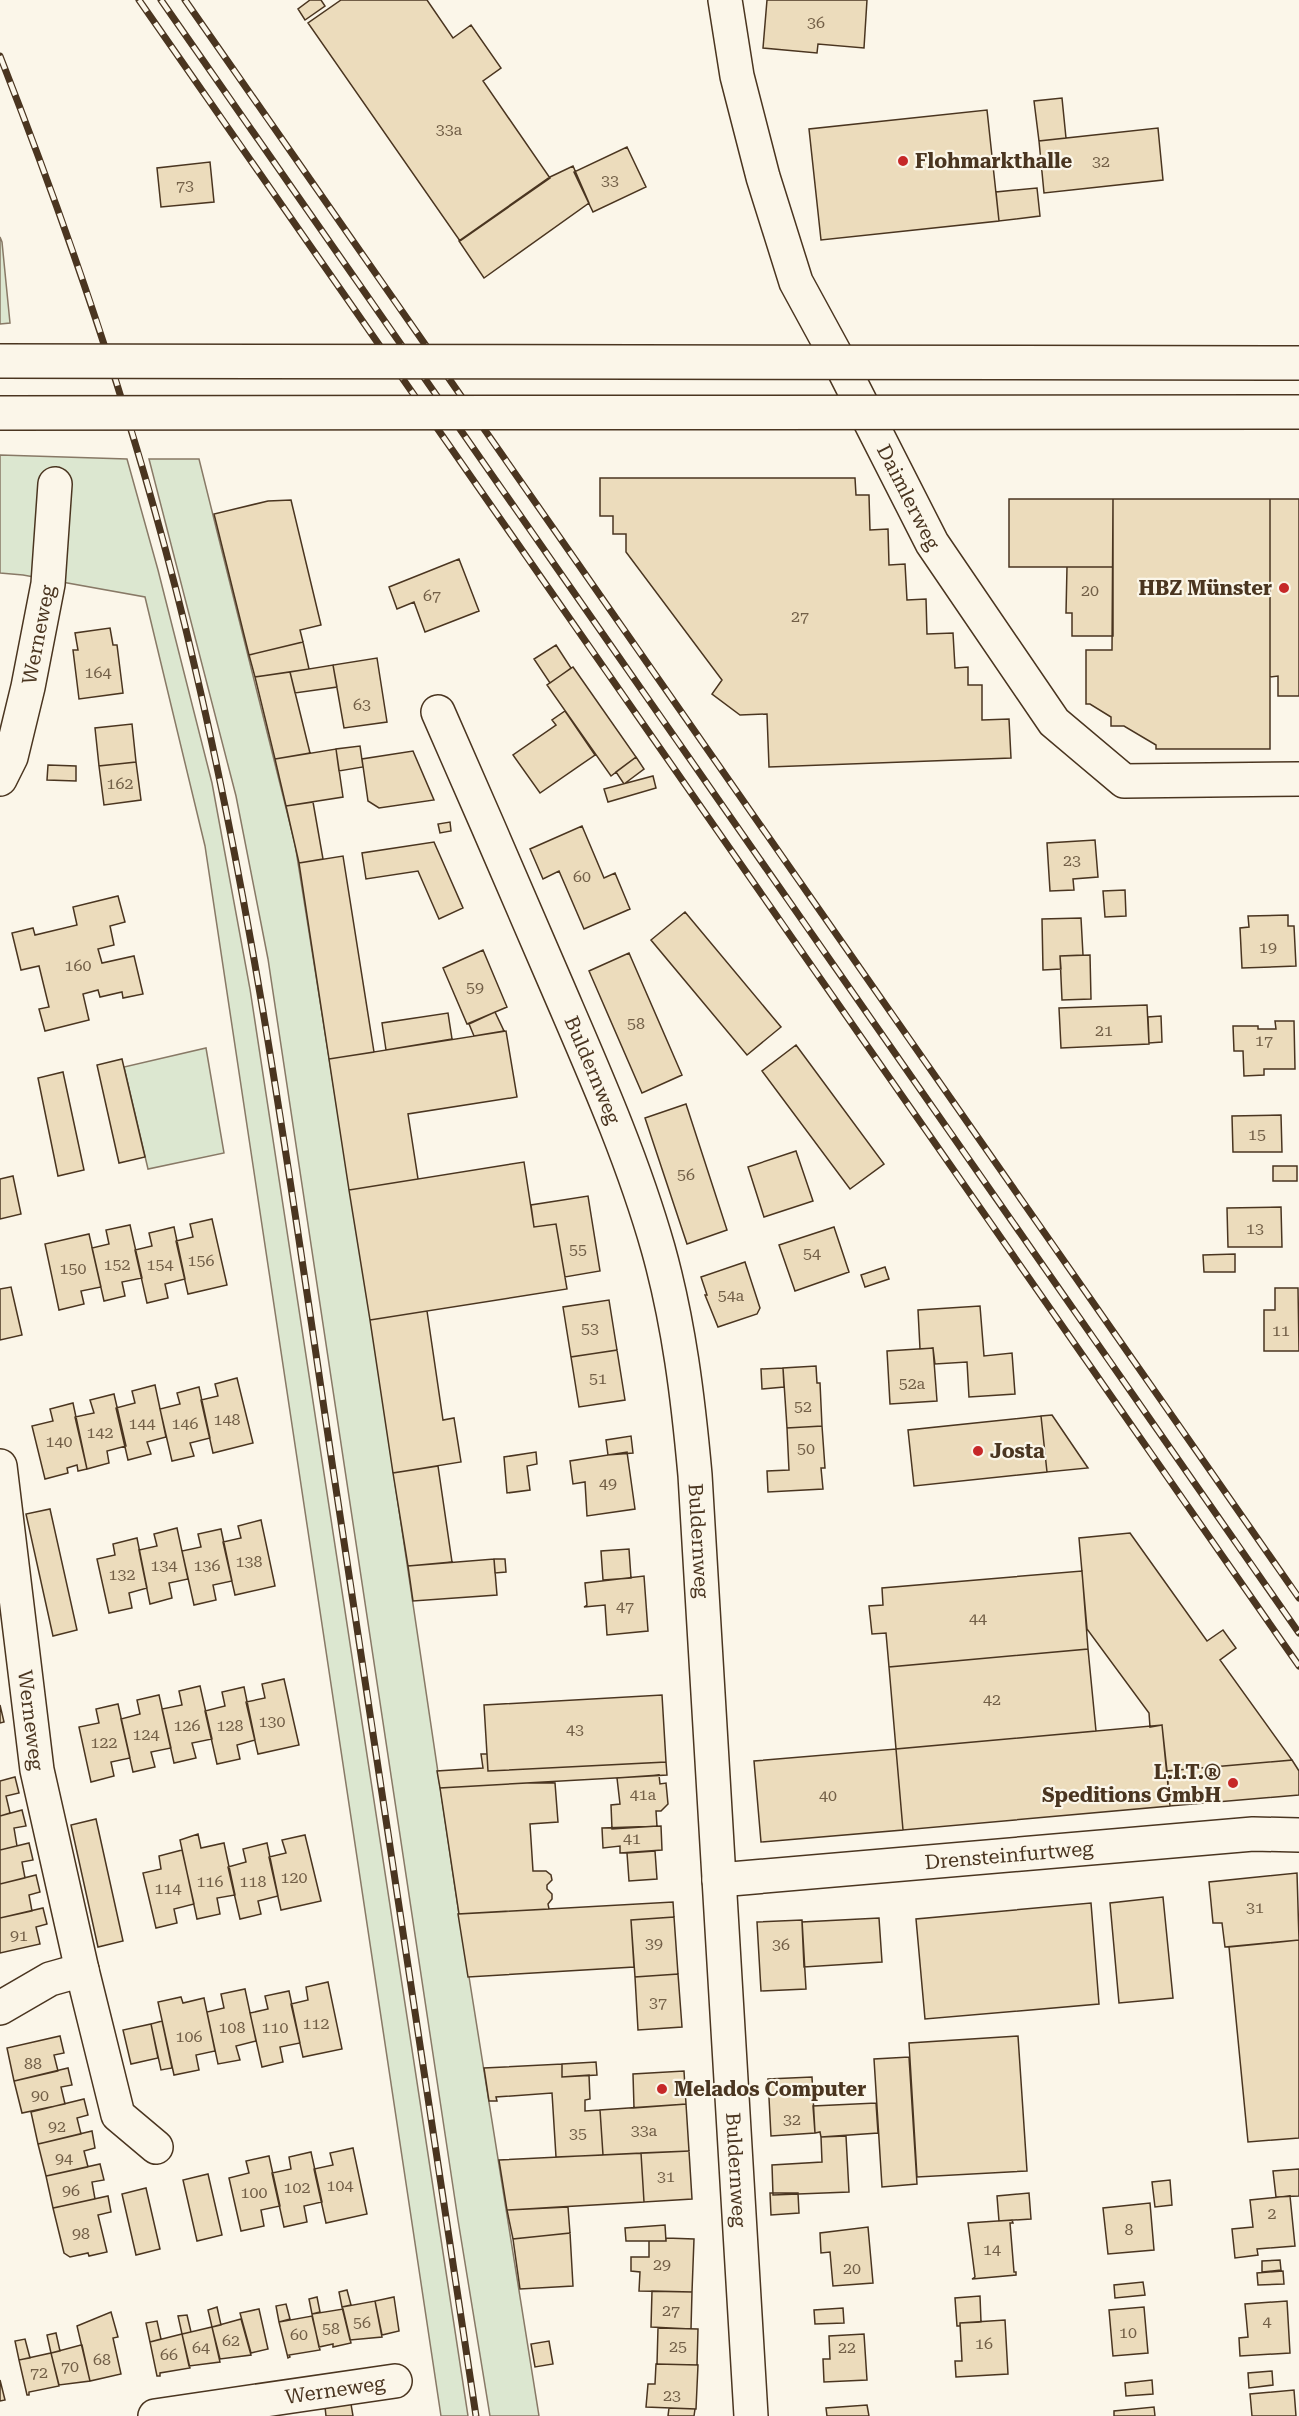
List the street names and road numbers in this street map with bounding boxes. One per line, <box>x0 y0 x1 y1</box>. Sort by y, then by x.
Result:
street label: Daimlerweg <box>872 440 946 555</box>
street label: Werneweg <box>17 582 60 686</box>
street label: Buldernweg <box>559 1012 626 1128</box>
street label: Buldernweg <box>684 1483 714 1600</box>
street label: Werneweg <box>13 1669 49 1772</box>
street label: Drensteinfurtweg <box>924 1836 1095 1874</box>
street label: Buldernweg <box>721 2112 752 2228</box>
street label: Werneweg <box>284 2370 387 2409</box>

